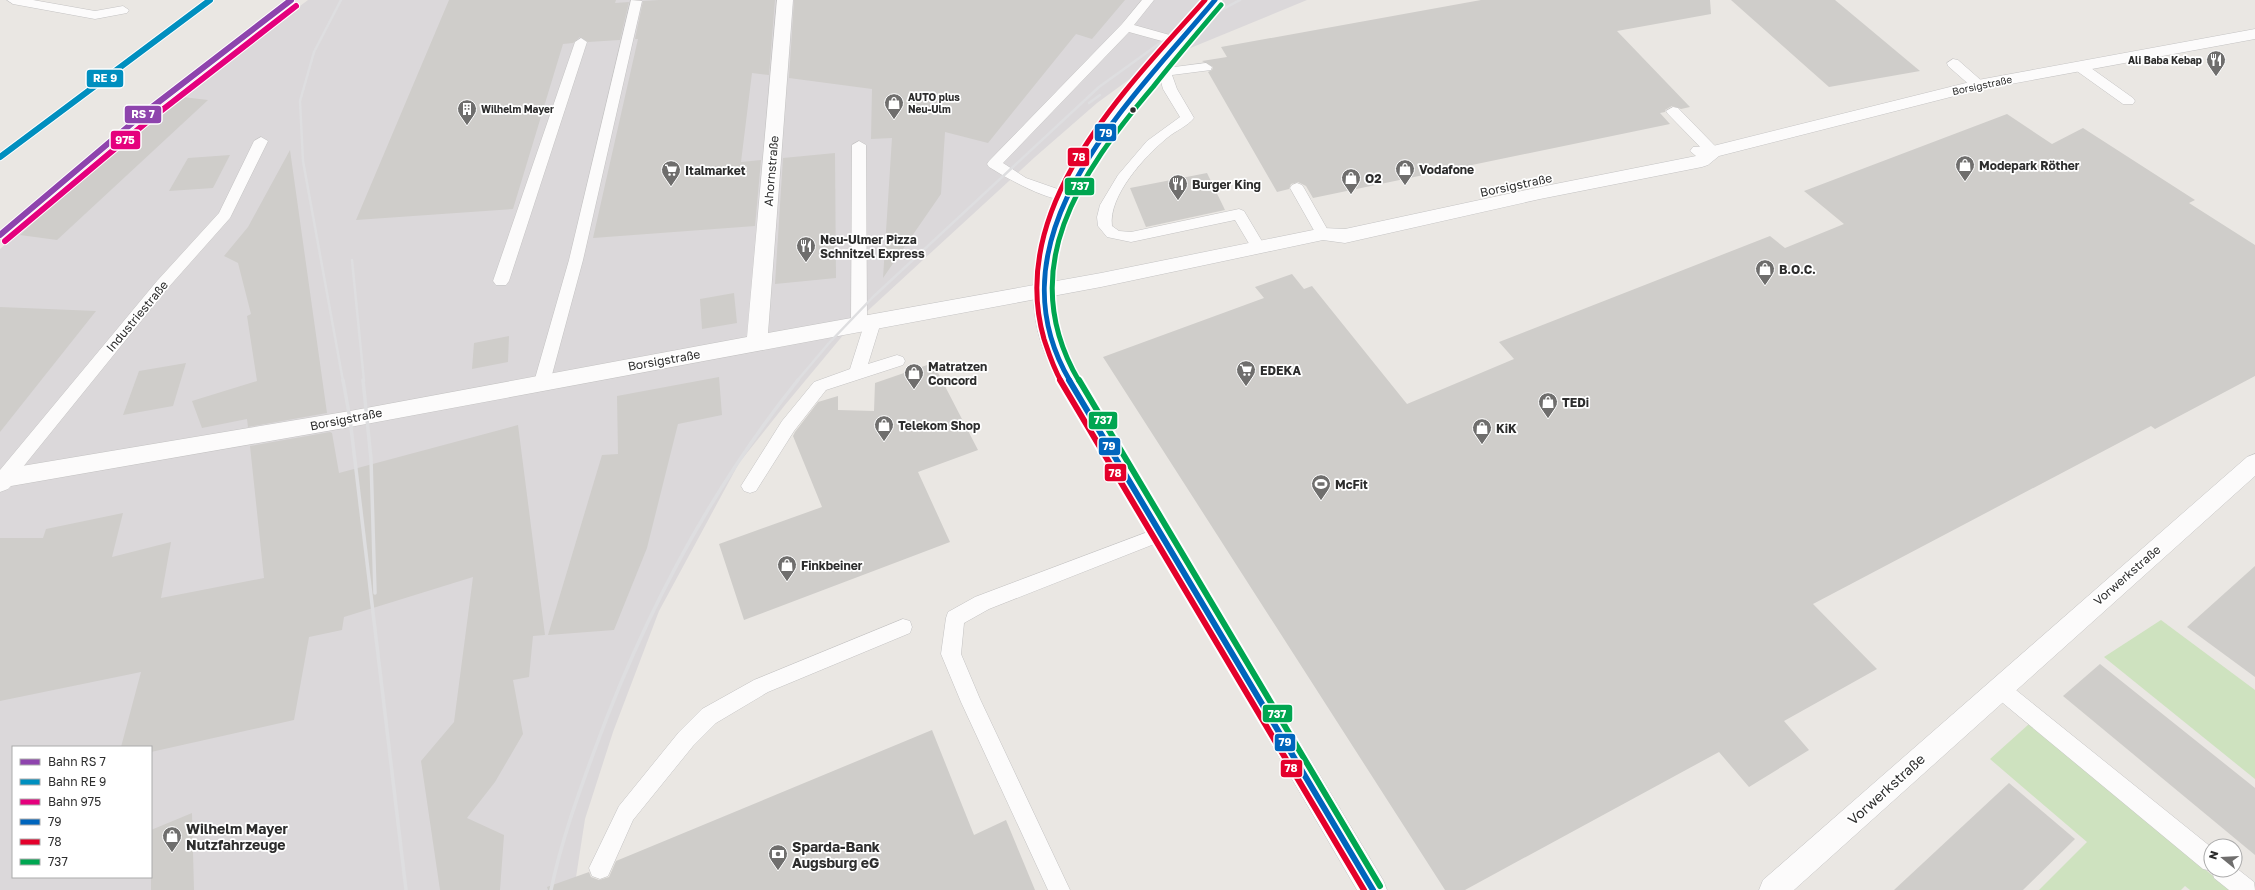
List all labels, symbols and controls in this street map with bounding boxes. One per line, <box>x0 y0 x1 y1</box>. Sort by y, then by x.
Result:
restaurant icon: Ali Baba Kebap <box>2205 49 2227 77</box>
place label: Ali Baba Kebap <box>2128 54 2202 66</box>
line badge: RE 9 <box>86 69 124 88</box>
text: RE 9 <box>93 71 117 84</box>
street label: Borsigstraße <box>1951 73 2013 97</box>
place label: AUTO plus Neu-Ulm <box>908 91 960 115</box>
shop icon: AUTO plus Neu-Ulm <box>883 92 905 120</box>
building icon: Wilhelm Mayer <box>456 98 478 126</box>
place label: Wilhelm Mayer <box>481 103 554 115</box>
line badge: RS 7 <box>124 105 162 124</box>
unlabelled marker <box>1128 105 1138 115</box>
text: RS 7 <box>131 107 155 120</box>
line badge: 79 <box>1094 123 1117 142</box>
text: 79 <box>1100 126 1113 139</box>
line badge: 975 <box>110 130 141 150</box>
text: 975 <box>115 133 135 146</box>
street label: Ahornstraße <box>760 135 782 207</box>
line badge: 78 <box>1067 147 1090 167</box>
text: 78 <box>1072 150 1086 163</box>
shop icon: Modepark Röther <box>1954 154 1976 182</box>
shop icon: Vodafone <box>1394 158 1416 186</box>
place label: Modepark Röther <box>1979 158 2080 173</box>
supermarket icon: Italmarket <box>660 159 682 187</box>
place label: Vodafone <box>1419 162 1474 177</box>
place label: Italmarket <box>685 163 746 178</box>
shop icon: O2 <box>1340 167 1362 195</box>
street label: Borsigstraße <box>1479 170 1553 200</box>
place label: O2 <box>1365 171 1382 186</box>
restaurant icon: Burger King <box>1167 173 1189 201</box>
line badge: 737 <box>1064 177 1095 196</box>
place label: Burger King <box>1192 177 1261 192</box>
text: 737 <box>1071 179 1089 192</box>
place label: Neu-Ulmer Pizza Schnitzel Express <box>820 232 925 261</box>
restaurant icon: Neu-Ulmer Pizza Schnitzel Express <box>795 235 817 263</box>
shop icon: B.O.C. <box>1754 258 1776 286</box>
place label: B.O.C. <box>1779 262 1816 277</box>
street label: Industriestraße <box>103 277 171 355</box>
street label: Borsigstraße <box>627 346 701 374</box>
place label: Matratzen Concord <box>928 359 987 388</box>
supermarket icon: EDEKA <box>1235 359 1257 387</box>
shop icon: Matratzen Concord <box>903 362 925 390</box>
place label: EDEKA <box>1260 363 1301 378</box>
shop icon: TEDi <box>1537 391 1559 419</box>
place label: TEDi <box>1562 395 1589 410</box>
street label: Borsigstraße <box>309 405 383 433</box>
line badge: 737 <box>1088 411 1118 430</box>
text: 737 <box>1094 413 1112 426</box>
shop icon: Telekom Shop <box>873 414 895 442</box>
shop icon: KiK <box>1471 417 1493 445</box>
place label: Telekom Shop <box>898 418 981 433</box>
place label: KiK <box>1496 421 1517 436</box>
line badge: 79 <box>1098 437 1121 456</box>
text: 79 <box>1103 439 1116 452</box>
line badge: 78 <box>1104 463 1127 482</box>
text: 78 <box>1108 466 1122 479</box>
sports icon: McFit <box>1310 473 1332 501</box>
place label: McFit <box>1335 477 1368 492</box>
street label: Vorwerkstraße <box>2090 542 2164 608</box>
shop icon: Finkbeiner <box>776 554 798 582</box>
place label: Finkbeiner <box>801 558 863 573</box>
line badge: 737 <box>1262 704 1293 723</box>
text: 737 <box>1268 707 1286 720</box>
line badge: 79 <box>1274 733 1296 752</box>
text: 79 <box>1279 735 1292 748</box>
legend <box>12 746 152 878</box>
street label: Vorwerkstraße <box>1844 750 1928 828</box>
text: Bahn RS 7 <box>48 754 106 769</box>
line badge: 78 <box>1280 759 1303 778</box>
text: 78 <box>1284 761 1298 774</box>
text: Bahn RE 9 <box>48 774 106 789</box>
text: Bahn 975 <box>48 794 101 809</box>
text: 79 <box>48 814 62 829</box>
place label: Wilhelm Mayer Nutzfahrzeuge <box>186 820 288 853</box>
shop icon: Wilhelm Mayer Nutzfahrzeuge <box>161 825 183 853</box>
text: 78 <box>48 834 62 849</box>
place label: Sparda-Bank Augsburg eG <box>792 838 880 871</box>
north arrow <box>2203 838 2243 878</box>
bank icon: Sparda-Bank Augsburg eG <box>767 843 789 871</box>
text: N <box>2206 849 2220 861</box>
text: 737 <box>48 854 68 869</box>

